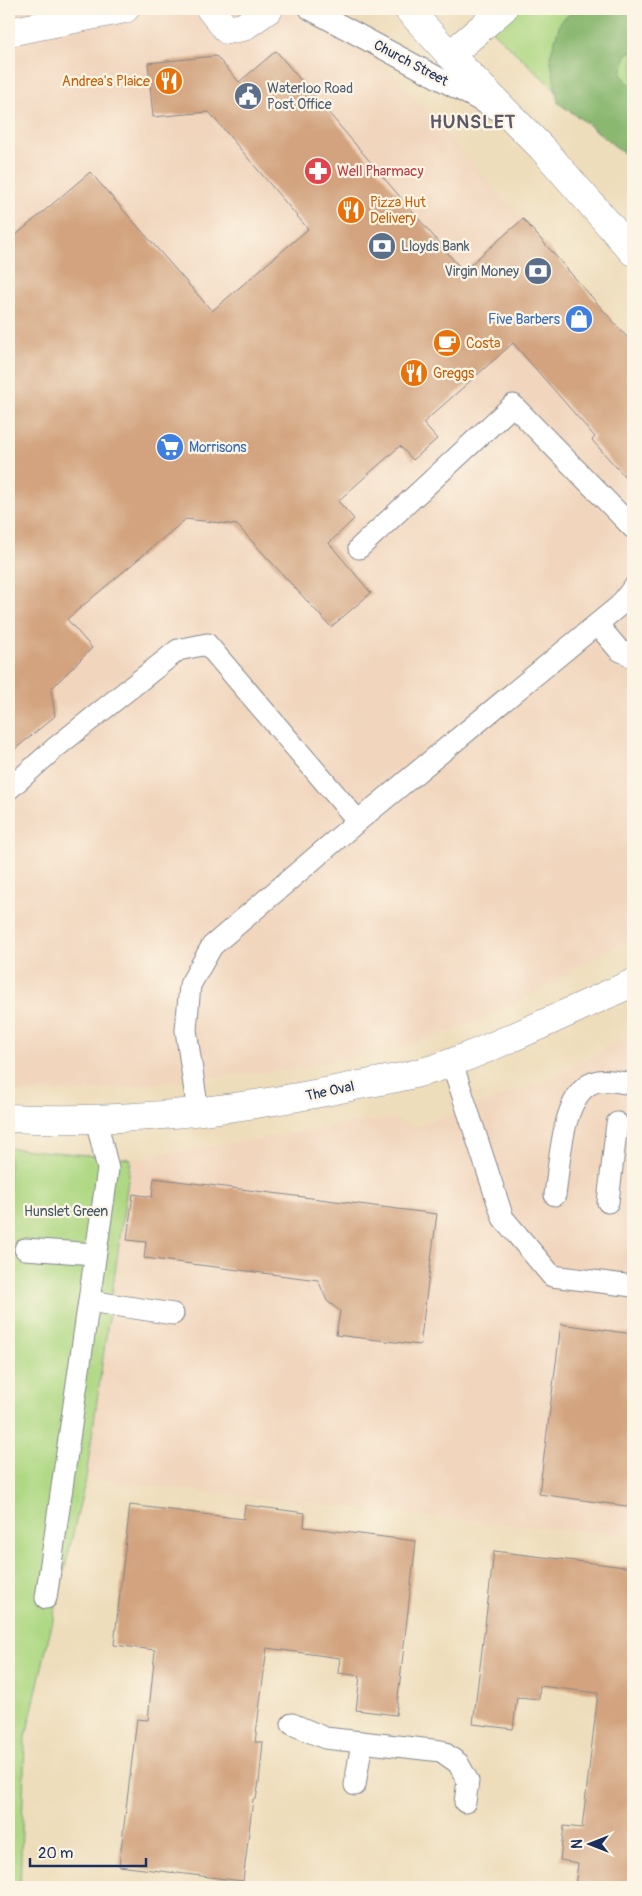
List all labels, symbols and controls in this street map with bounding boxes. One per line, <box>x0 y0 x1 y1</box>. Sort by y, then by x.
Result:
street label: Church Street <box>371 36 451 90</box>
restaurant icon: Andrea's Plaice <box>154 66 184 96</box>
place label: Andrea's Plaice <box>62 73 150 90</box>
place label: Waterloo Road Post Office <box>267 80 353 113</box>
public building icon: Waterloo Road Post Office <box>233 81 263 111</box>
district label: HUNSLET <box>430 110 516 134</box>
pharmacy icon: Well Pharmacy <box>303 156 333 186</box>
place label: Well Pharmacy <box>337 163 423 180</box>
place label: Pizza Hut Delivery <box>370 194 426 227</box>
restaurant icon: Pizza Hut Delivery <box>336 195 366 225</box>
bank icon: Lloyds Bank <box>367 231 397 261</box>
place label: Lloyds Bank <box>401 238 470 255</box>
bank icon: Virgin Money <box>523 256 553 286</box>
place label: Virgin Money <box>445 263 519 280</box>
shop icon: Five Barbers <box>564 304 594 334</box>
place label: Five Barbers <box>488 311 561 328</box>
cafe icon: Costa <box>432 328 462 358</box>
place label: Costa <box>466 335 501 352</box>
restaurant icon: Greggs <box>399 358 429 388</box>
place label: Greggs <box>433 365 475 382</box>
supermarket icon: Morrisons <box>155 432 185 462</box>
place label: Morrisons <box>189 439 247 456</box>
street label: The Oval <box>304 1078 356 1104</box>
park label: Hunslet Green <box>24 1203 108 1220</box>
north arrow <box>564 1818 614 1868</box>
scale bar <box>30 1836 146 1868</box>
text: N <box>569 1839 586 1849</box>
text: 20 m <box>38 1844 73 1863</box>

